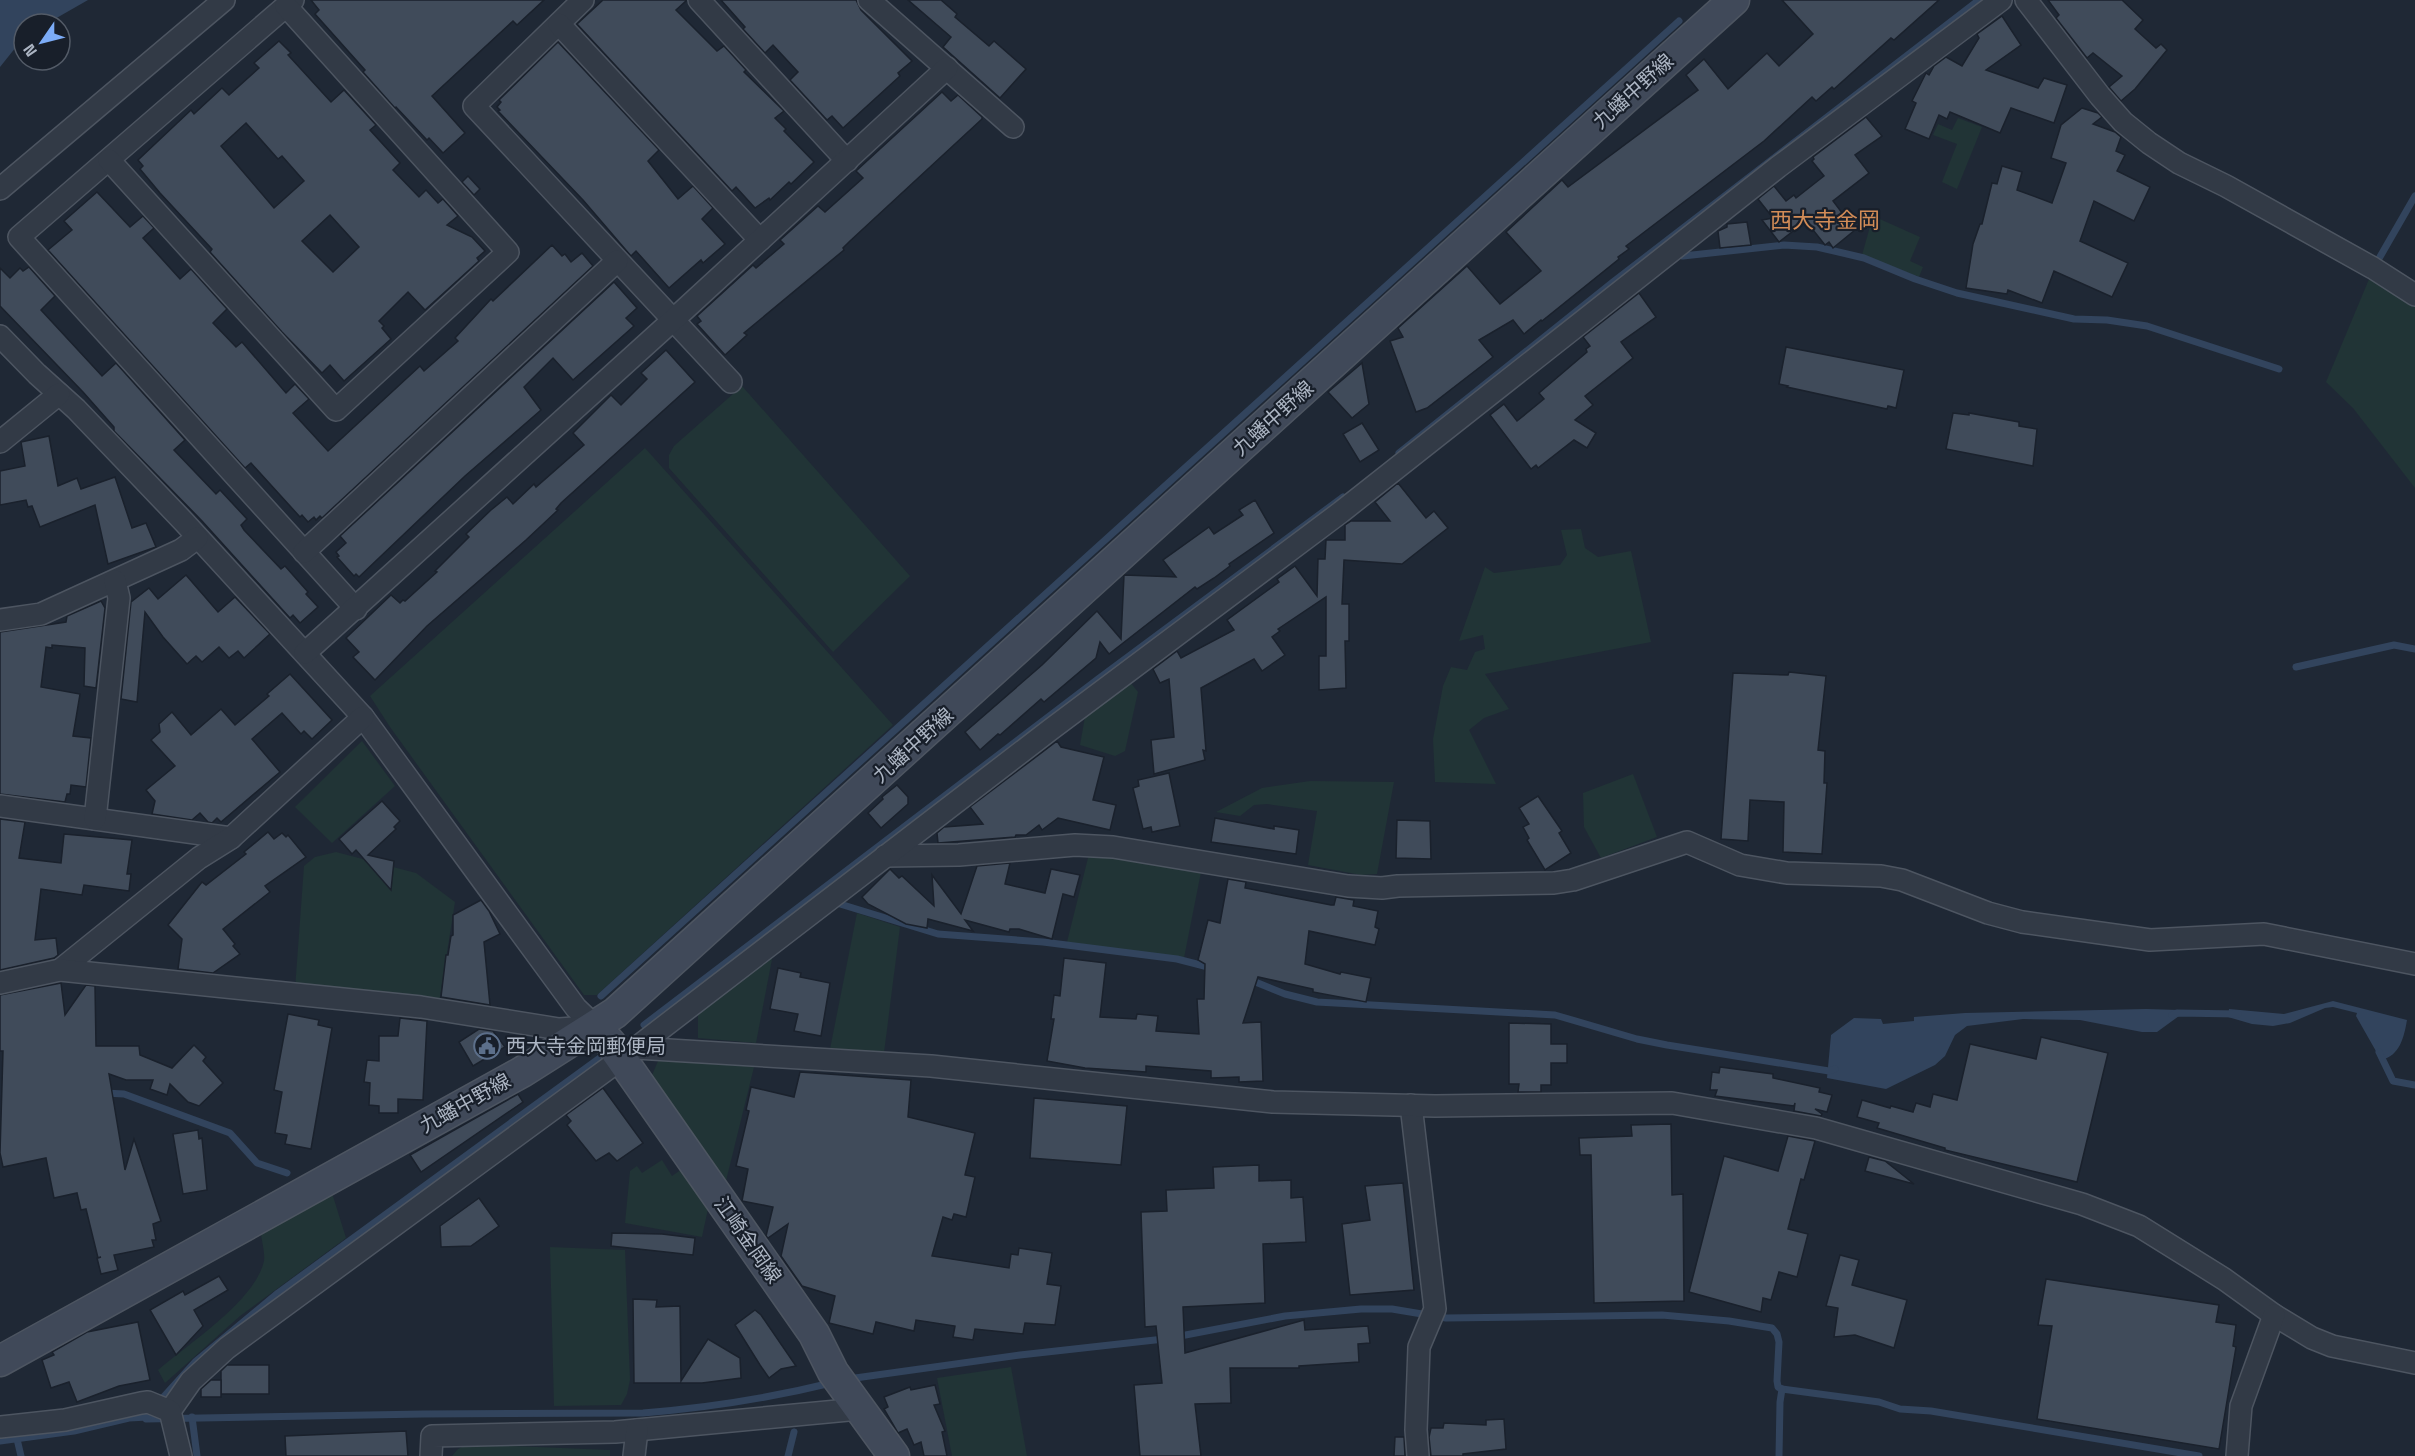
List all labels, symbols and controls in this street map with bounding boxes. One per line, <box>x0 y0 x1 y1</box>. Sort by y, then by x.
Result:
north arrow <box>12 12 72 72</box>
text: N <box>18 40 42 61</box>
street label: 九蟠中野線 <box>1587 48 1679 134</box>
district label: 西大寺金岡 <box>1770 206 1880 234</box>
street label: 九蟠中野線 <box>1227 375 1319 461</box>
street label: 九蟠中野線 <box>867 702 959 788</box>
public building icon: 西大寺金岡郵便局 <box>472 1031 502 1061</box>
place label: 西大寺金岡郵便局 <box>506 1033 666 1059</box>
street label: 九蟠中野線 <box>415 1067 515 1139</box>
street label: 江崎金岡線 <box>709 1192 787 1288</box>

